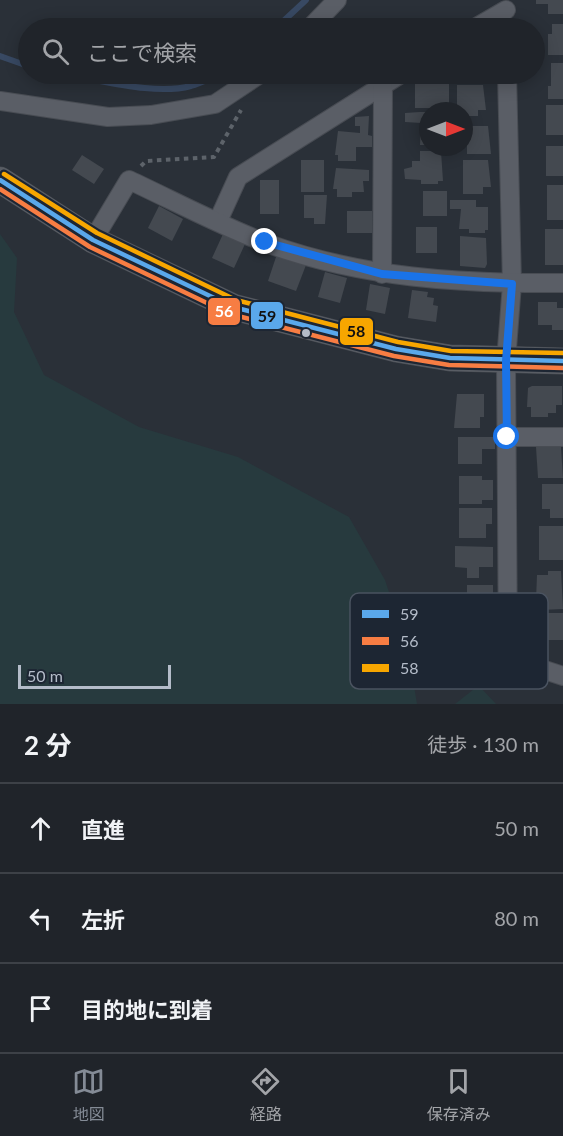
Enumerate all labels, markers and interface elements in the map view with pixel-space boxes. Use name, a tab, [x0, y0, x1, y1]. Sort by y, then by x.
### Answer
search box	[18, 18, 545, 84]
icon: search	[39, 35, 72, 68]
text: ここで検索	[87, 39, 197, 66]
north arrow	[419, 102, 473, 156]
route end	[251, 228, 277, 254]
line badge: 56	[207, 297, 241, 326]
text: 56	[215, 301, 233, 320]
line badge: 59	[250, 301, 284, 330]
text: 59	[258, 306, 276, 325]
line badge: 58	[339, 317, 374, 346]
text: 58	[347, 321, 365, 340]
unlabelled marker	[300, 327, 312, 339]
route start	[493, 423, 519, 449]
legend	[350, 593, 548, 689]
text: 59	[400, 604, 419, 623]
text: 56	[400, 631, 419, 650]
text: 58	[400, 658, 419, 677]
scale bar	[18, 662, 171, 690]
text: 50 m	[27, 666, 63, 685]
text: 2 分	[24, 729, 71, 761]
text: 徒歩 · 130 m	[427, 732, 539, 756]
icon: ahead	[24, 812, 57, 845]
text: 直進	[81, 816, 125, 843]
text: 50 m	[494, 816, 539, 840]
icon: left	[24, 902, 57, 935]
text: 左折	[81, 906, 125, 933]
text: 80 m	[494, 906, 539, 930]
icon: arrive	[24, 992, 57, 1025]
text: 目的地に到着	[81, 996, 213, 1023]
tab: 地図	[72, 1065, 105, 1125]
tab: 経路	[249, 1065, 282, 1125]
tab: 保存済み	[427, 1065, 491, 1125]

